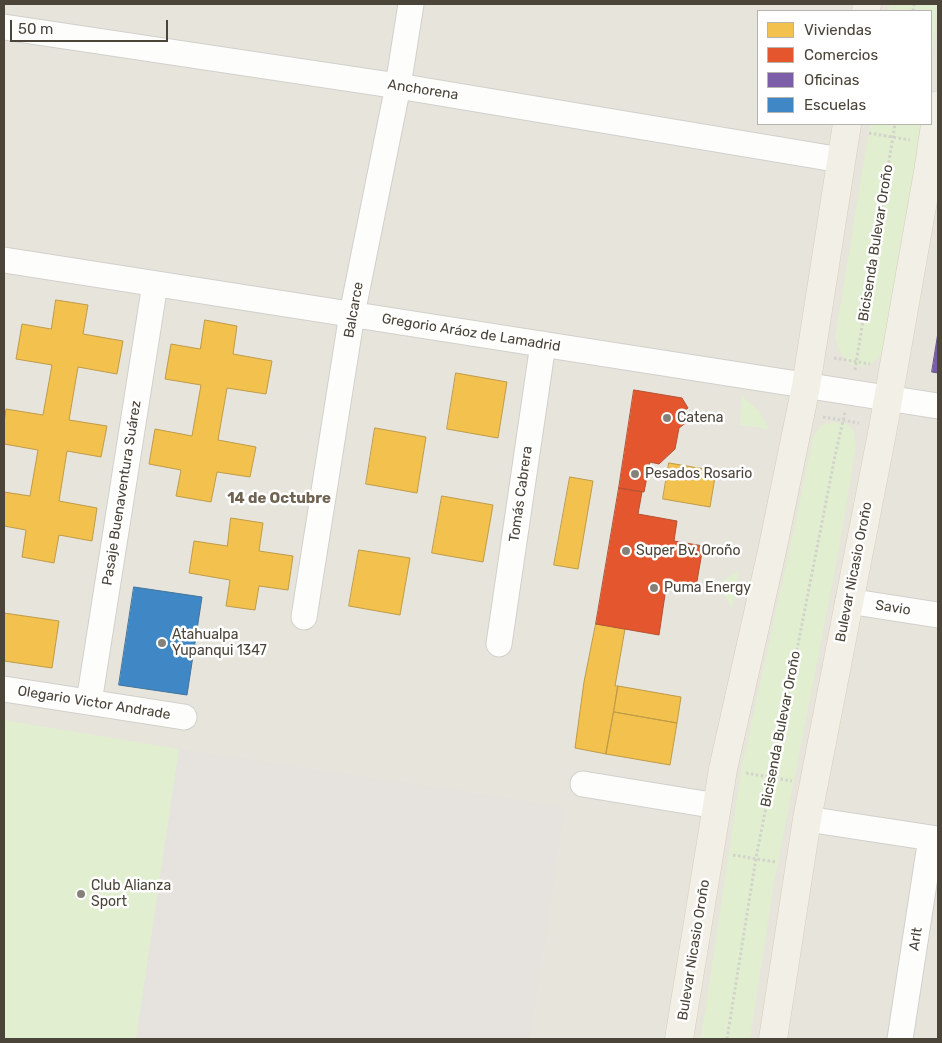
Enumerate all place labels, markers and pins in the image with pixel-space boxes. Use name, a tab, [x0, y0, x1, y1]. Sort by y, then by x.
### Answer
place label: Catena	[677, 410, 724, 426]
marker: Catena	[661, 412, 673, 424]
place label: Pesados Rosario	[645, 466, 752, 482]
marker: Pesados Rosario	[629, 468, 641, 480]
place label: Super Bv. Oroño	[636, 543, 741, 559]
marker: Super Bv. Oroño	[620, 545, 632, 557]
place label: Puma Energy	[664, 580, 751, 596]
marker: Puma Energy	[648, 582, 660, 594]
place label: Atahualpa Yupanqui 1347	[172, 627, 267, 660]
marker: Atahualpa Yupanqui 1347	[156, 637, 168, 649]
place label: Club Alianza Sport	[91, 878, 171, 910]
marker: Club Alianza Sport	[75, 888, 87, 900]

